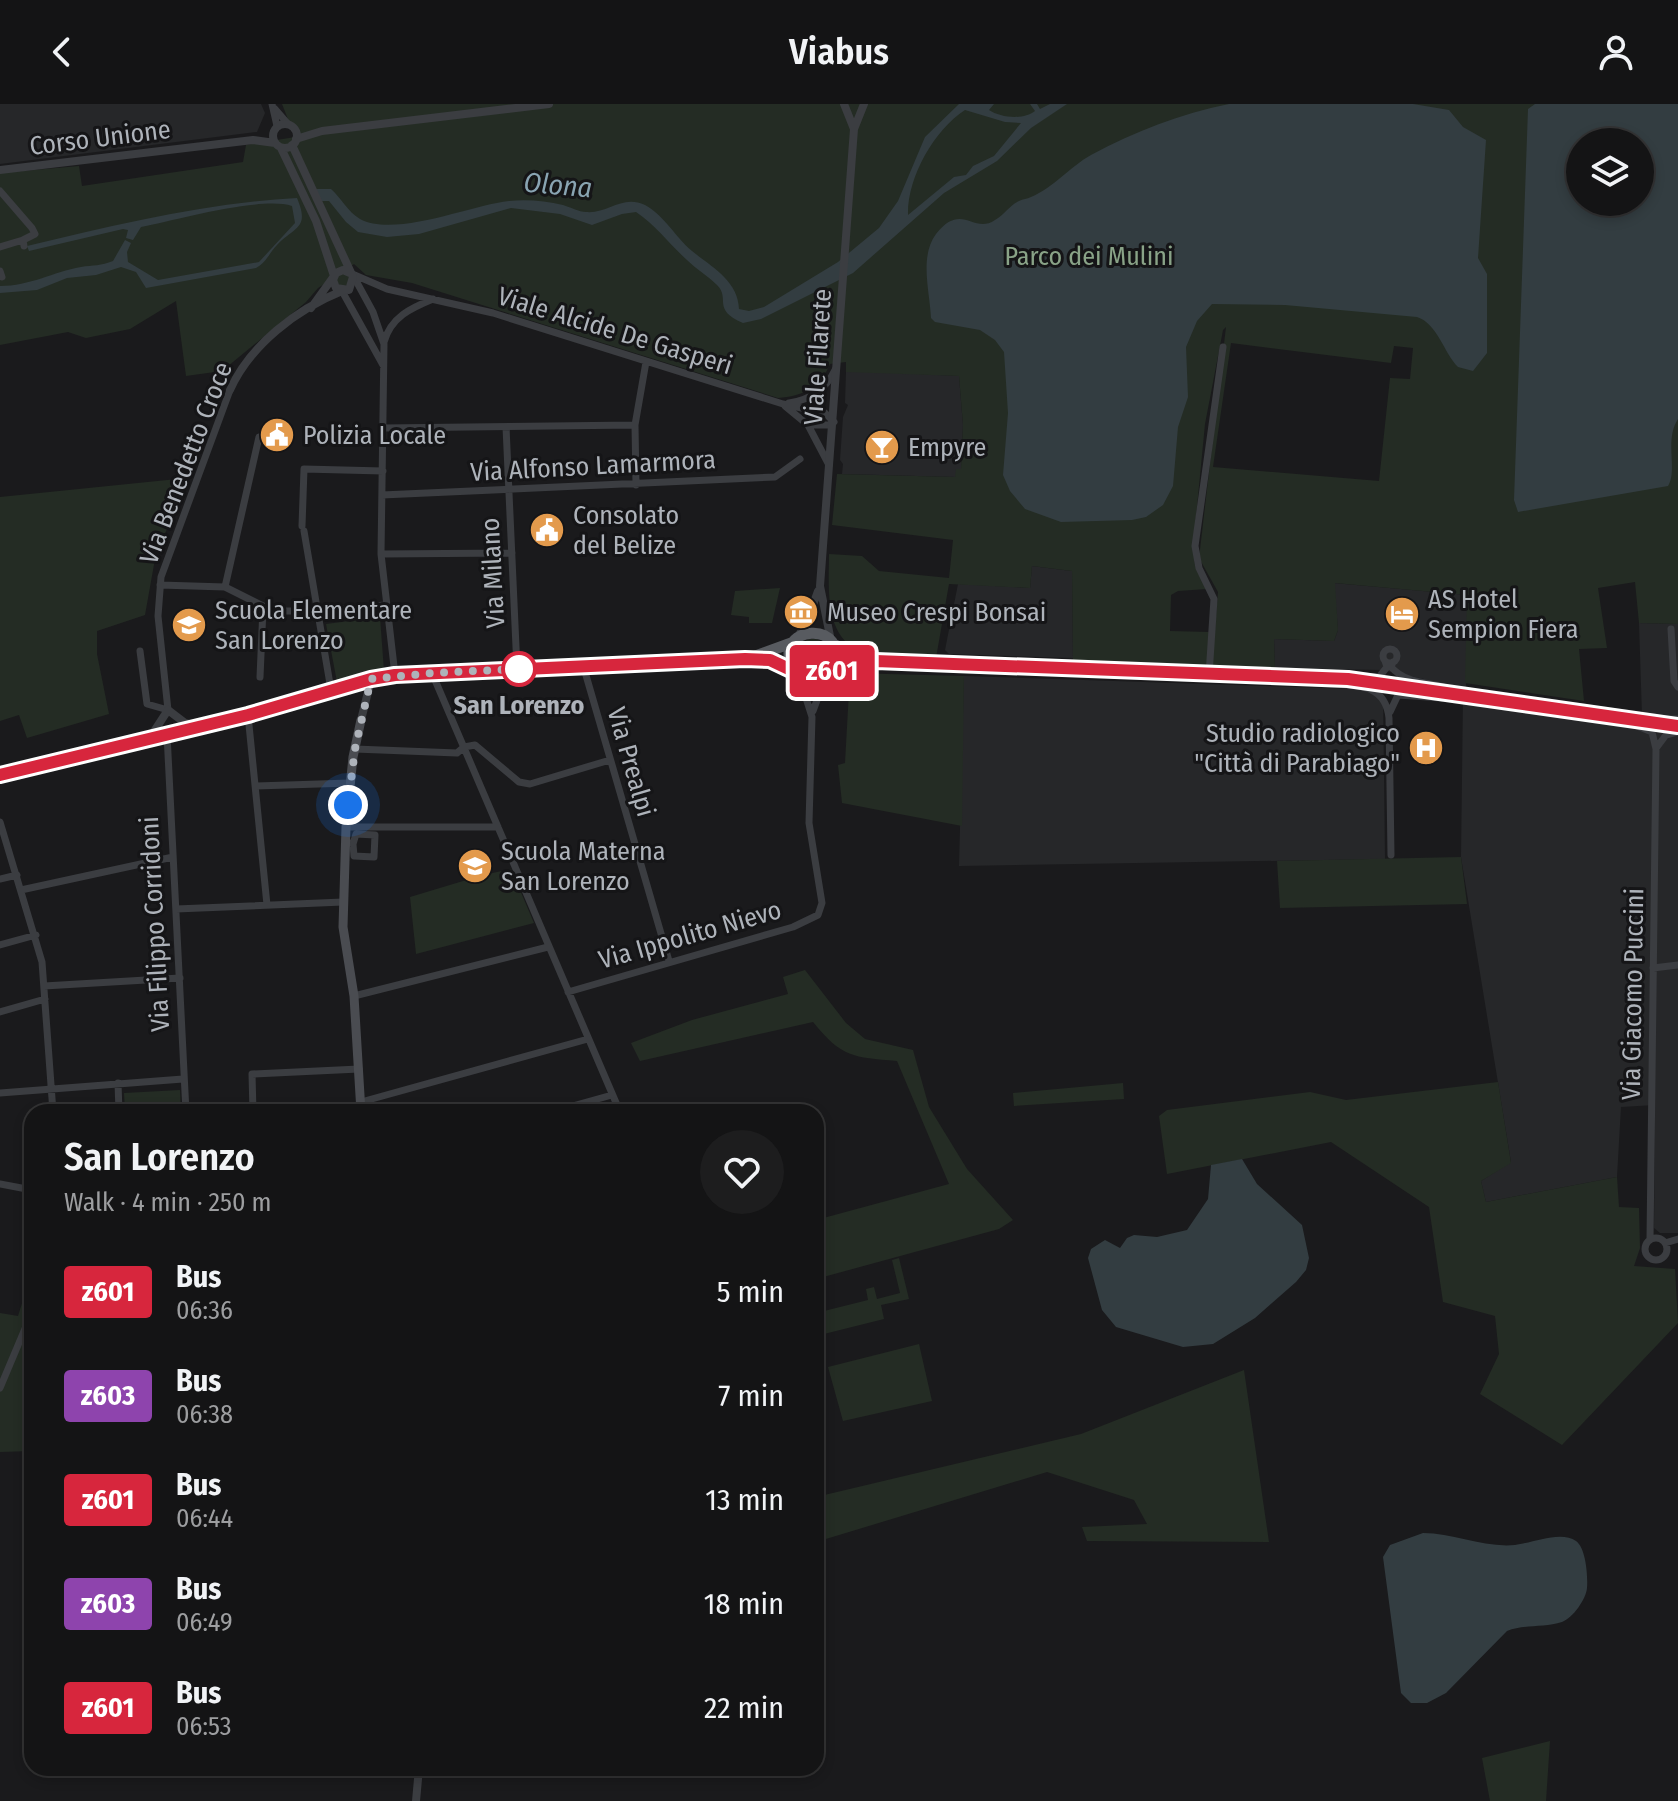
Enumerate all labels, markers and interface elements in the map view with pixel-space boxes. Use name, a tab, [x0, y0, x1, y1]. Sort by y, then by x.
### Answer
icon: back	[40, 30, 84, 74]
text: Viabus	[789, 30, 889, 74]
icon: person	[1594, 30, 1638, 74]
street label: Corso Unione	[28, 114, 172, 162]
map controls	[1566, 128, 1654, 216]
button: layers	[1566, 128, 1654, 216]
water label: Olona	[522, 166, 594, 204]
park label: Parco dei Mulini	[1005, 241, 1173, 272]
street label: Viale Alcide De Gasperi	[494, 281, 736, 381]
street label: Viale Filarete	[798, 288, 838, 426]
street label: Via Benedetto Croce	[133, 358, 239, 568]
public building icon: Polizia Locale	[258, 416, 296, 454]
place label: Polizia Locale	[303, 420, 446, 451]
bar icon: Empyre	[863, 428, 901, 466]
place label: Empyre	[908, 432, 986, 463]
street label: Via Alfonso Lamarmora	[470, 444, 716, 488]
place label: Consolato del Belize	[573, 500, 679, 561]
public building icon: Consolato del Belize	[528, 511, 566, 549]
street label: Via Milano	[475, 517, 511, 629]
place label: AS Hotel Sempion Fiera	[1428, 584, 1579, 645]
museum icon: Museo Crespi Bonsai	[782, 593, 820, 631]
place label: Scuola Elementare San Lorenzo	[215, 595, 412, 656]
hotel icon: AS Hotel Sempion Fiera	[1383, 595, 1421, 633]
place label: Museo Crespi Bonsai	[827, 597, 1046, 628]
school or university icon: Scuola Elementare San Lorenzo	[170, 606, 208, 644]
line badge: z601	[776, 645, 888, 697]
marker: San Lorenzo	[502, 652, 536, 686]
text: z601	[806, 654, 858, 687]
place label: San Lorenzo	[453, 690, 585, 721]
street label: Via Prealpi	[601, 704, 661, 820]
place label: Studio radiologico "Città di Parabiago"	[1194, 718, 1400, 779]
hospital icon: Studio radiologico "Città di Parabiago"	[1407, 729, 1445, 767]
your location	[328, 785, 368, 825]
street label: Via Filippo Corridoni	[134, 816, 176, 1032]
place label: Scuola Materna San Lorenzo	[501, 836, 665, 897]
school or university icon: Scuola Materna San Lorenzo	[456, 847, 494, 885]
street label: Via Giacomo Puccini	[1616, 888, 1650, 1100]
street label: Via Ippolito Nievo	[595, 894, 785, 976]
button: heart	[700, 1130, 784, 1214]
text: San Lorenzo	[64, 1134, 255, 1180]
text: Walk · 4 min · 250 m	[64, 1187, 272, 1218]
text: Bus	[176, 1259, 221, 1295]
text: 5 min	[717, 1274, 784, 1310]
text: z601	[82, 1275, 134, 1308]
text: 06:36	[176, 1295, 233, 1326]
text: Bus	[176, 1363, 221, 1399]
text: 7 min	[718, 1378, 784, 1414]
text: z603	[81, 1379, 135, 1412]
text: 06:38	[176, 1399, 233, 1430]
text: Bus	[176, 1467, 221, 1503]
text: 13 min	[705, 1482, 784, 1518]
text: z601	[82, 1483, 134, 1516]
text: 06:44	[176, 1503, 233, 1534]
text: Bus	[176, 1571, 221, 1607]
text: 18 min	[704, 1586, 784, 1622]
text: z603	[81, 1587, 135, 1620]
text: 06:49	[176, 1607, 233, 1638]
text: Bus	[176, 1675, 221, 1711]
text: 22 min	[704, 1690, 784, 1726]
text: z601	[82, 1691, 134, 1724]
text: 06:53	[176, 1711, 232, 1742]

